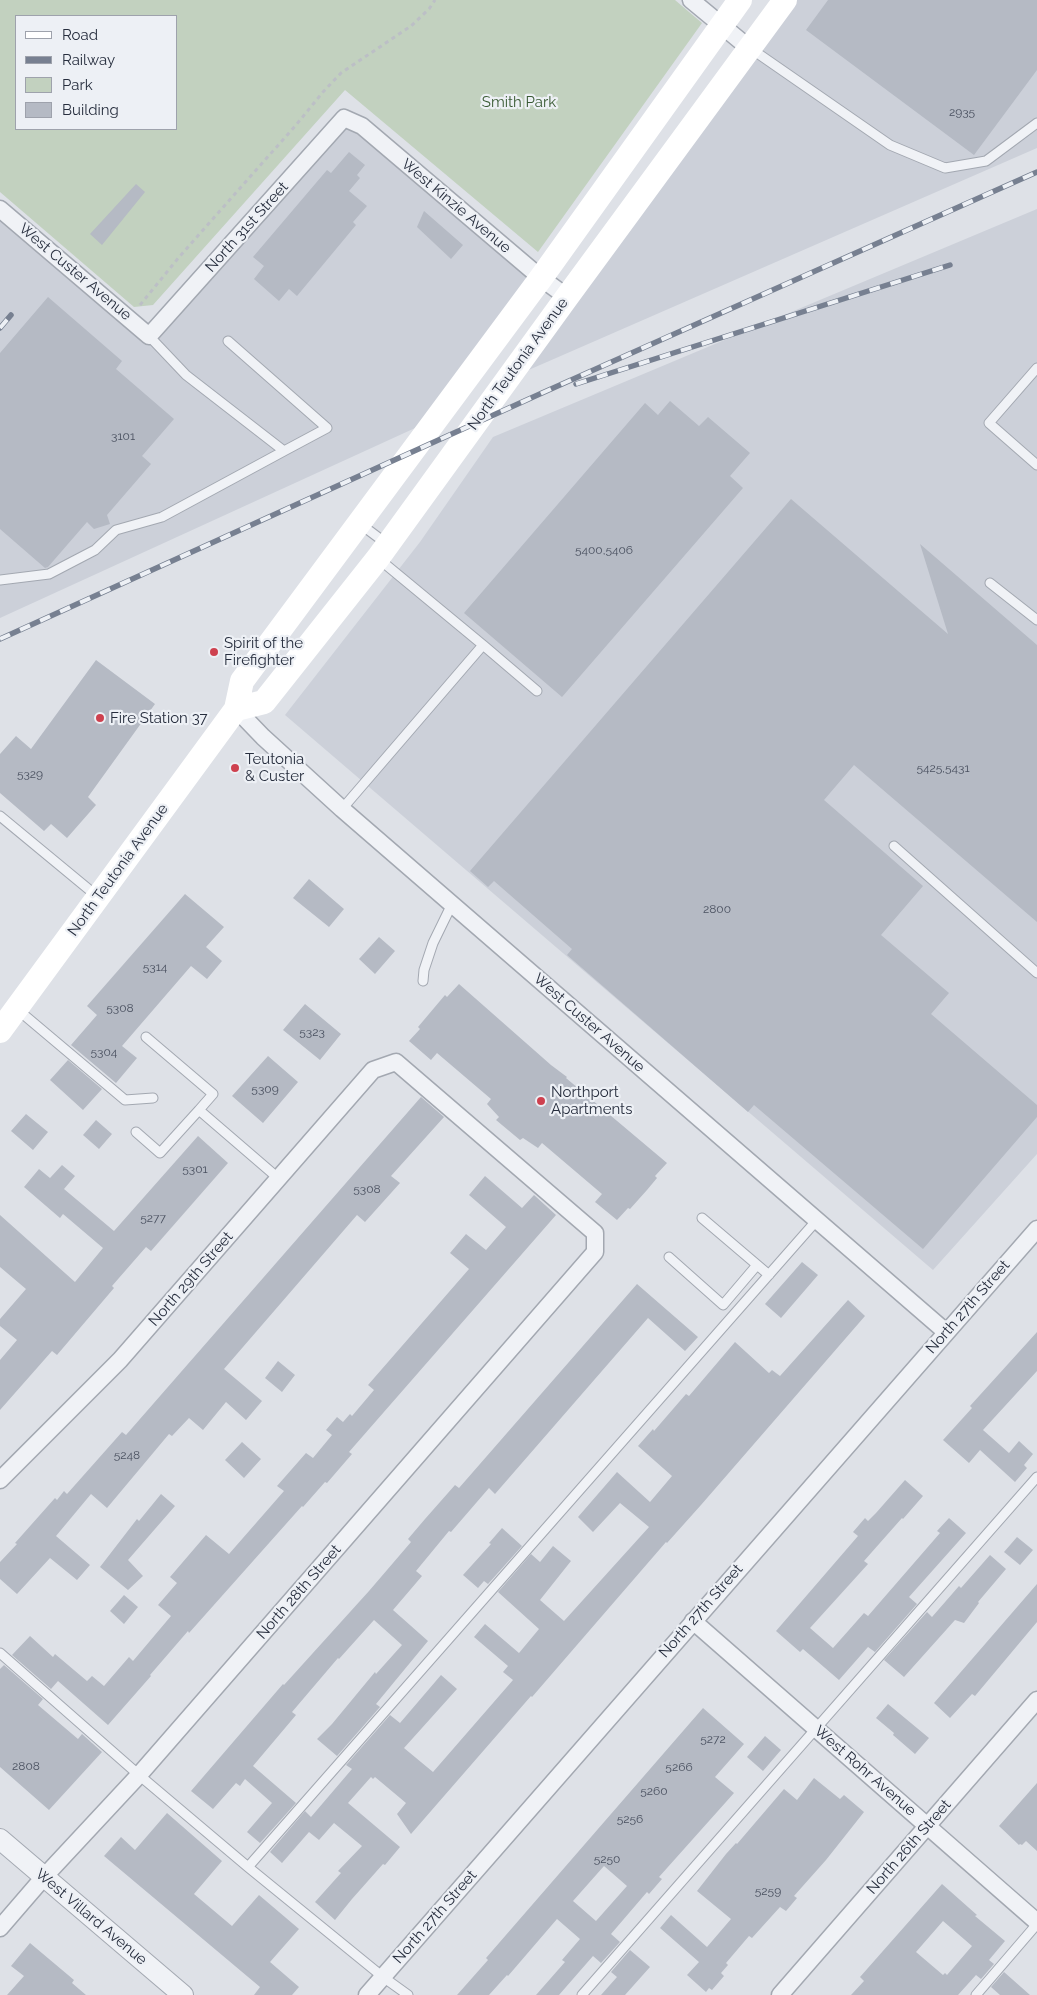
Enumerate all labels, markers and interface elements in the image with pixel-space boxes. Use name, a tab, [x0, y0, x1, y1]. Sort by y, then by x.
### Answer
legend	[15, 15, 178, 130]
text: Road	[62, 26, 98, 44]
text: Railway	[62, 51, 115, 69]
text: Park	[62, 76, 93, 94]
park label: Smith Park	[482, 93, 556, 111]
text: Building	[62, 101, 119, 119]
house number: 2935	[949, 105, 975, 119]
street label: West Kinzie Avenue	[398, 155, 514, 257]
street label: North 31st Street	[202, 178, 292, 276]
street label: West Custer Avenue	[15, 220, 135, 324]
street label: North Teutonia Avenue	[464, 294, 572, 434]
house number: 3101	[111, 429, 135, 443]
house number: 5400,5406	[575, 543, 633, 557]
place label: Spirit of the Firefighter	[224, 634, 303, 669]
marker: Spirit of the Firefighter	[208, 646, 220, 658]
place label: Fire Station 37	[110, 709, 208, 727]
marker: Fire Station 37	[94, 712, 106, 724]
place label: Teutonia & Custer	[245, 750, 304, 785]
house number: 5425,5431	[916, 761, 970, 775]
marker: Teutonia & Custer	[229, 762, 241, 774]
house number: 5329	[17, 767, 43, 781]
street label: North Teutonia Avenue	[64, 800, 172, 940]
house number: 2800	[703, 902, 731, 916]
house number: 5314	[143, 960, 167, 974]
street label: West Custer Avenue	[530, 970, 648, 1076]
house number: 5308	[106, 1001, 134, 1015]
house number: 5323	[299, 1025, 325, 1039]
house number: 5304	[91, 1045, 117, 1059]
house number: 5309	[251, 1082, 279, 1096]
place label: Northport Apartments	[551, 1083, 632, 1118]
marker: Northport Apartments	[535, 1095, 547, 1107]
house number: 5301	[182, 1162, 208, 1176]
house number: 5308	[353, 1182, 381, 1196]
house number: 5277	[140, 1211, 166, 1225]
street label: North 29th Street	[145, 1228, 237, 1330]
street label: North 27th Street	[922, 1256, 1014, 1358]
house number: 5248	[114, 1448, 140, 1462]
street label: North 28th Street	[253, 1541, 345, 1643]
street label: North 27th Street	[655, 1560, 747, 1662]
street label: West Rohr Avenue	[811, 1722, 919, 1820]
house number: 5272	[700, 1732, 726, 1746]
house number: 2808	[12, 1759, 40, 1773]
house number: 5266	[665, 1760, 693, 1774]
house number: 5260	[640, 1784, 668, 1798]
street label: North 26th Street	[863, 1796, 955, 1898]
house number: 5256	[617, 1812, 643, 1826]
house number: 5250	[594, 1852, 620, 1866]
street label: West Villard Avenue	[32, 1865, 150, 1969]
street label: North 27th Street	[389, 1866, 481, 1968]
house number: 5259	[755, 1884, 781, 1898]

